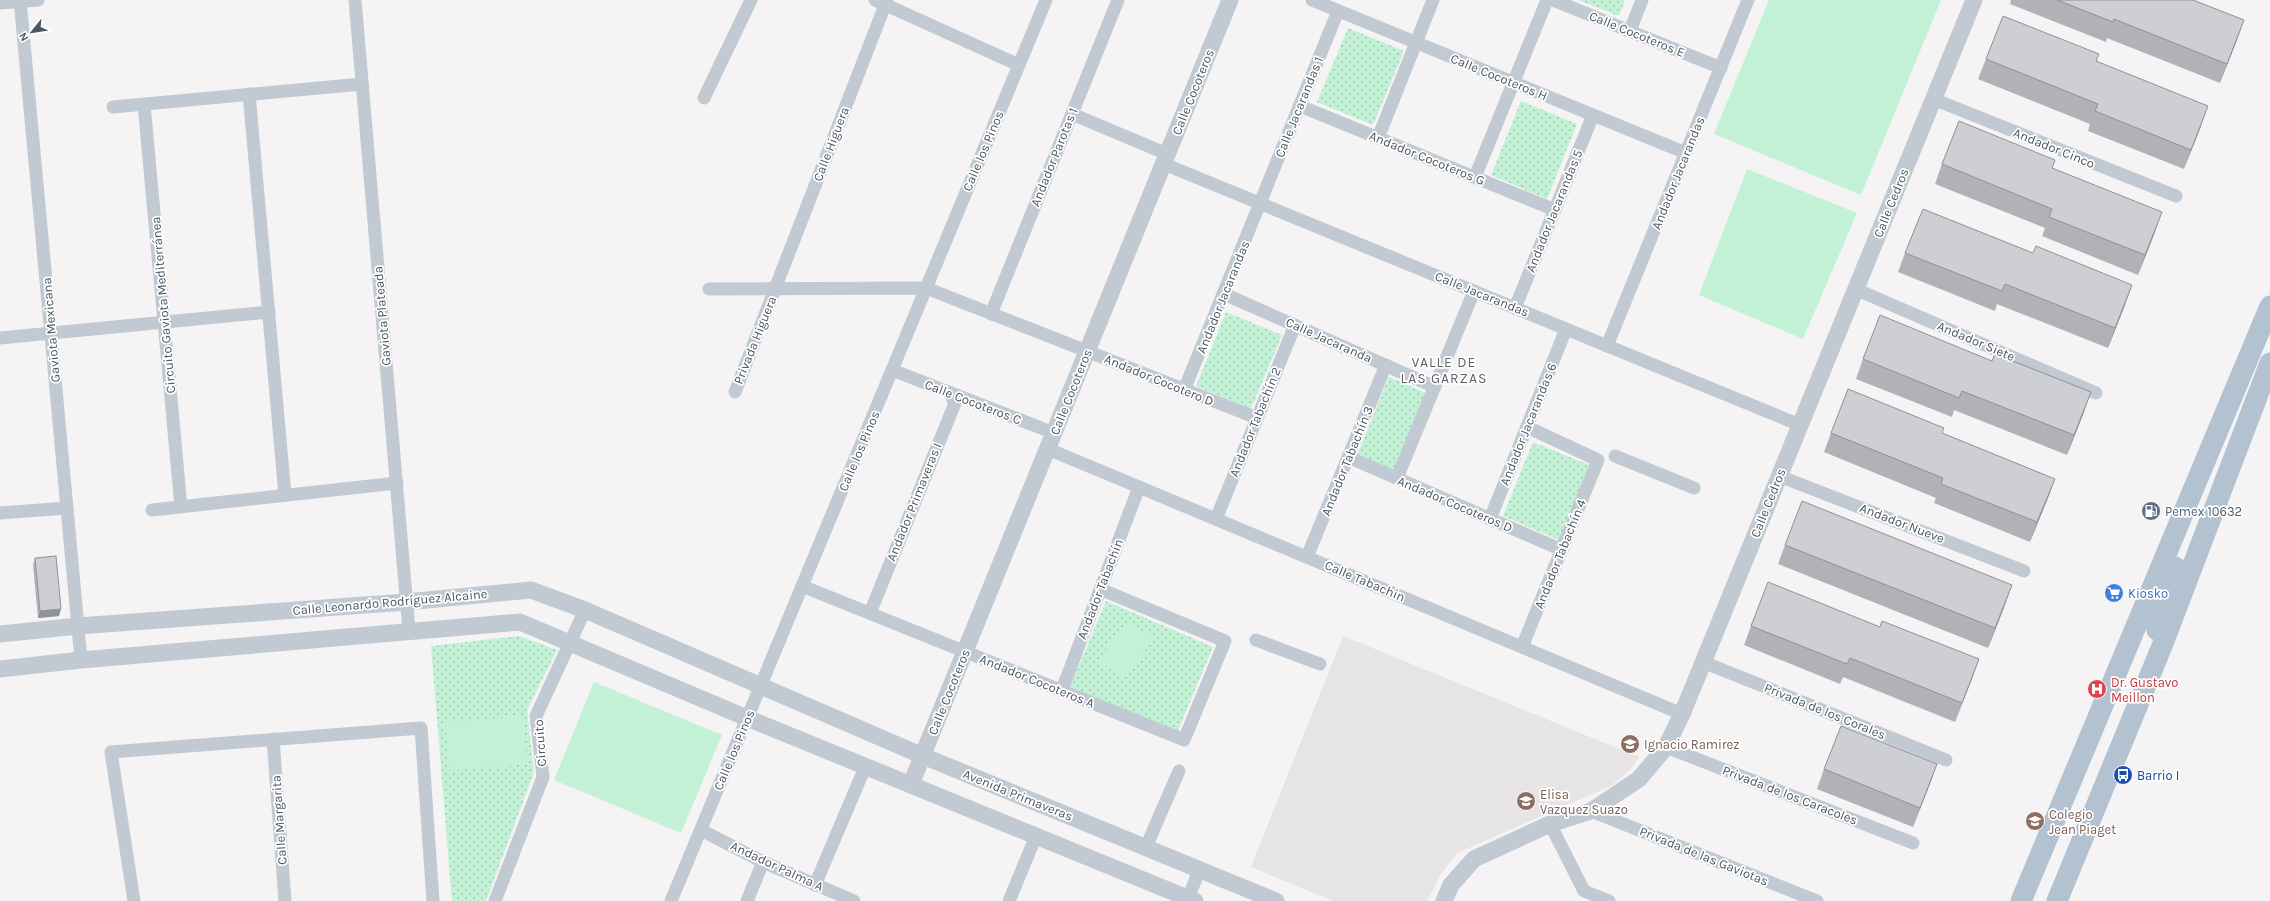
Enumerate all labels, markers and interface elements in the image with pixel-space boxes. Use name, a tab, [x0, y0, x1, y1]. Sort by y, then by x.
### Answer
street label: Calle Cocoteros E	[1587, 8, 1687, 60]
north arrow	[12, 12, 52, 52]
text: N	[16, 30, 31, 43]
street label: Calle Cocoteros	[1169, 47, 1217, 137]
street label: Calle Cocoteros H	[1448, 51, 1550, 103]
street label: Calle Jacarandas 1	[1272, 54, 1326, 160]
street label: Calle Higuera	[810, 105, 852, 183]
street label: Andador Parotas 1	[1027, 105, 1081, 209]
street label: Calle los Pinos	[959, 108, 1007, 193]
street label: Andador Jacarandas	[1648, 114, 1708, 232]
street label: Andador Cinco	[2011, 125, 2097, 171]
street label: Andador Cocoteros G	[1367, 128, 1487, 188]
street label: Andador Jacarandas 5	[1523, 148, 1585, 274]
street label: Calle Cedros	[1870, 166, 1912, 240]
street label: Circuito Gaviota Mediterránea	[148, 216, 178, 394]
street label: Andador Jacarandas	[1193, 238, 1253, 356]
street label: Gaviota Plateada	[370, 266, 394, 366]
street label: Calle Jacarandas	[1433, 268, 1531, 320]
street label: Gaviota Mexicana	[39, 277, 63, 383]
street label: Privada Higuera	[730, 294, 780, 386]
street label: Calle Jacaranda	[1283, 314, 1375, 366]
street label: Andador Siete	[1935, 318, 2017, 364]
street label: Calle Cocoteros	[1047, 347, 1095, 437]
street label: Andador Cocotero D	[1102, 351, 1216, 409]
district label: VALLE DE LAS GARZAS	[1401, 354, 1487, 387]
street label: Andador Jacarandas 6	[1497, 360, 1559, 488]
street label: Andador Tabachín 2	[1226, 365, 1284, 479]
street label: Calle Cocoteros C	[923, 377, 1023, 427]
street label: Andador Tabachín 3	[1318, 404, 1376, 518]
street label: Calle los Pinos	[835, 408, 883, 493]
street label: Andador Primaveras I	[883, 441, 945, 563]
street label: Calle Cedros	[1747, 466, 1789, 540]
street label: Andador Cocoteros D	[1395, 473, 1515, 535]
street label: Andador Tabachín 4	[1531, 497, 1589, 611]
street label: Andador Nueve	[1858, 500, 1947, 546]
fuel station icon: Pemex 10632	[2140, 500, 2162, 522]
place label: Pemex 10632	[2165, 504, 2242, 519]
street label: Andador Tabachín	[1074, 537, 1126, 641]
street label: Calle Tabachin	[1323, 557, 1407, 605]
supermarket icon: Kiosko	[2103, 582, 2125, 604]
street label: Calle Leonardo Rodríguez Alcaine	[292, 586, 488, 618]
place label: Kiosko	[2128, 586, 2168, 601]
street label: Calle Cocoteros	[925, 647, 973, 737]
street label: Andador Cocoteros A	[977, 651, 1097, 711]
place label: Dr. Gustavo Meillon	[2111, 675, 2178, 705]
hospital icon: Dr. Gustavo Meillon	[2086, 678, 2108, 700]
street label: Privada de los Corales	[1762, 680, 1888, 742]
street label: Calle los Pinos	[710, 707, 758, 792]
street label: Circuito	[531, 719, 549, 767]
school or university icon: Ignacio Ramirez	[1619, 733, 1641, 755]
place label: Ignacio Ramirez	[1644, 737, 1739, 752]
street label: Privada de los Caracoles	[1720, 762, 1860, 828]
bus stop icon: Barrio I	[2112, 764, 2134, 786]
street label: Avenida Primaveras	[961, 766, 1075, 824]
place label: Barrio I	[2137, 768, 2179, 783]
street label: Calle Margarita	[268, 775, 290, 865]
place label: Elisa Vazquez Suazo	[1540, 787, 1628, 818]
school or university icon: Elisa Vazquez Suazo	[1515, 790, 1537, 812]
place label: Colegio Jean Piaget	[2049, 807, 2116, 837]
school or university icon: Colegio Jean Piaget	[2024, 810, 2046, 832]
street label: Privada de las Gaviotas	[1637, 823, 1771, 889]
street label: Andador Palma A	[728, 838, 826, 894]

